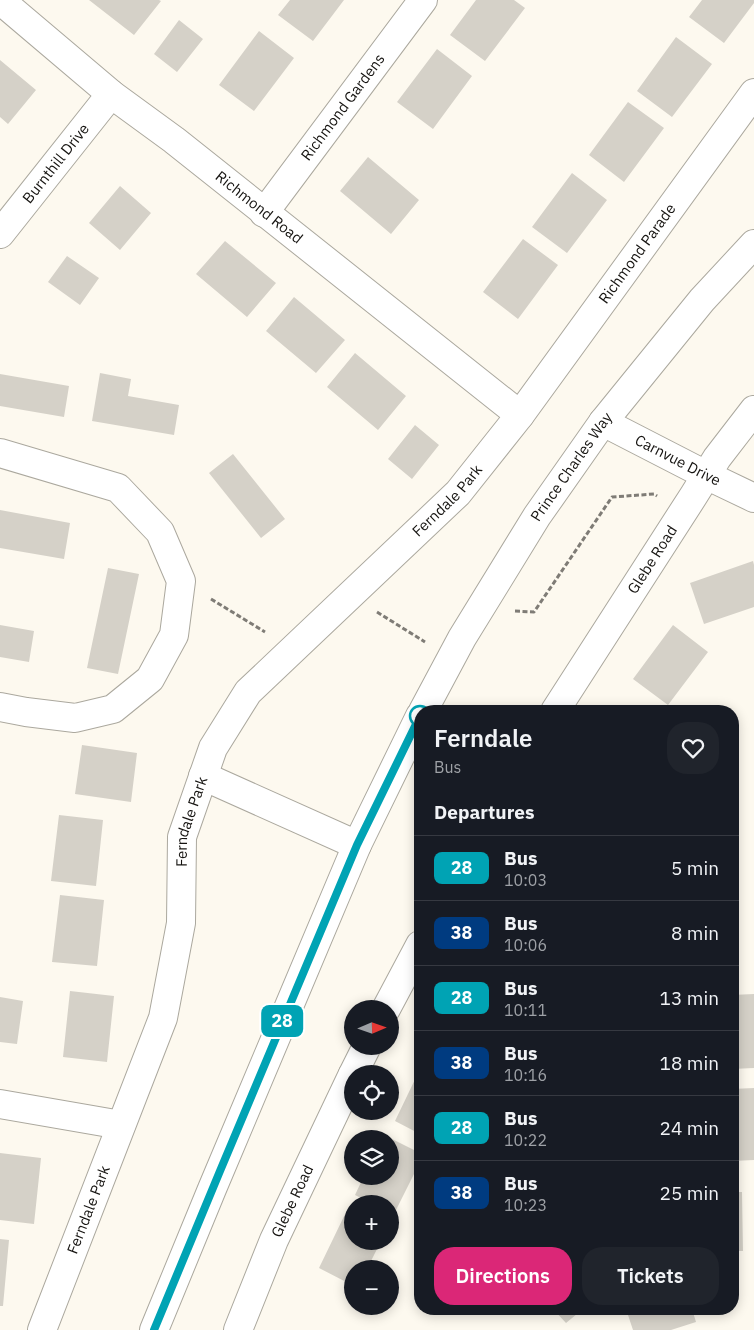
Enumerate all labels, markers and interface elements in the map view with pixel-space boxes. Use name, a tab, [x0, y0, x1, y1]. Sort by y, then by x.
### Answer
street label: Richmond Gardens	[297, 50, 389, 164]
street label: Burnthill Drive	[18, 119, 93, 207]
street label: Richmond Road	[212, 167, 307, 248]
street label: Richmond Parade	[594, 200, 680, 307]
street label: Prince Charles Way	[526, 408, 616, 525]
street label: Carnvue Drive	[632, 430, 724, 490]
street label: Ferndale Park	[408, 460, 486, 541]
street label: Glebe Road	[623, 522, 681, 597]
unlabelled marker	[409, 705, 431, 727]
text: Ferndale	[434, 722, 532, 754]
button: heart	[667, 722, 719, 774]
text: Bus	[434, 757, 461, 777]
street label: Ferndale Park	[172, 774, 211, 867]
text: Departures	[434, 800, 534, 824]
text: Bus	[504, 846, 538, 870]
text: 28	[451, 856, 472, 879]
text: 5 min	[671, 856, 719, 880]
text: 10:03	[504, 870, 547, 890]
text: Bus	[504, 911, 538, 935]
text: 38	[451, 921, 472, 944]
text: 8 min	[671, 921, 719, 945]
text: 10:06	[504, 935, 547, 955]
text: Bus	[504, 976, 538, 1000]
text: 28	[451, 986, 472, 1009]
text: 13 min	[660, 986, 719, 1010]
north arrow	[344, 1000, 399, 1055]
map controls	[344, 1000, 399, 1315]
text: 10:11	[504, 1000, 547, 1020]
line badge: 28	[260, 1005, 304, 1037]
text: 28	[271, 1009, 293, 1032]
text: Bus	[504, 1041, 538, 1065]
text: 38	[451, 1051, 472, 1074]
text: 18 min	[660, 1051, 719, 1075]
button: locate	[344, 1065, 399, 1120]
text: 10:16	[504, 1065, 547, 1085]
text: Bus	[504, 1106, 538, 1130]
text: 28	[451, 1116, 472, 1139]
text: 24 min	[660, 1116, 719, 1140]
button: layers	[344, 1130, 399, 1185]
text: 10:22	[504, 1130, 547, 1150]
street label: Glebe Road	[267, 1162, 317, 1240]
street label: Ferndale Park	[62, 1163, 114, 1256]
text: Bus	[504, 1171, 538, 1195]
text: 38	[451, 1181, 472, 1204]
text: 25 min	[660, 1181, 719, 1205]
button: +	[344, 1195, 399, 1250]
text: 10:23	[504, 1195, 547, 1215]
button: Directions	[434, 1247, 572, 1305]
button: Tickets	[582, 1247, 719, 1305]
button: −	[344, 1260, 399, 1315]

